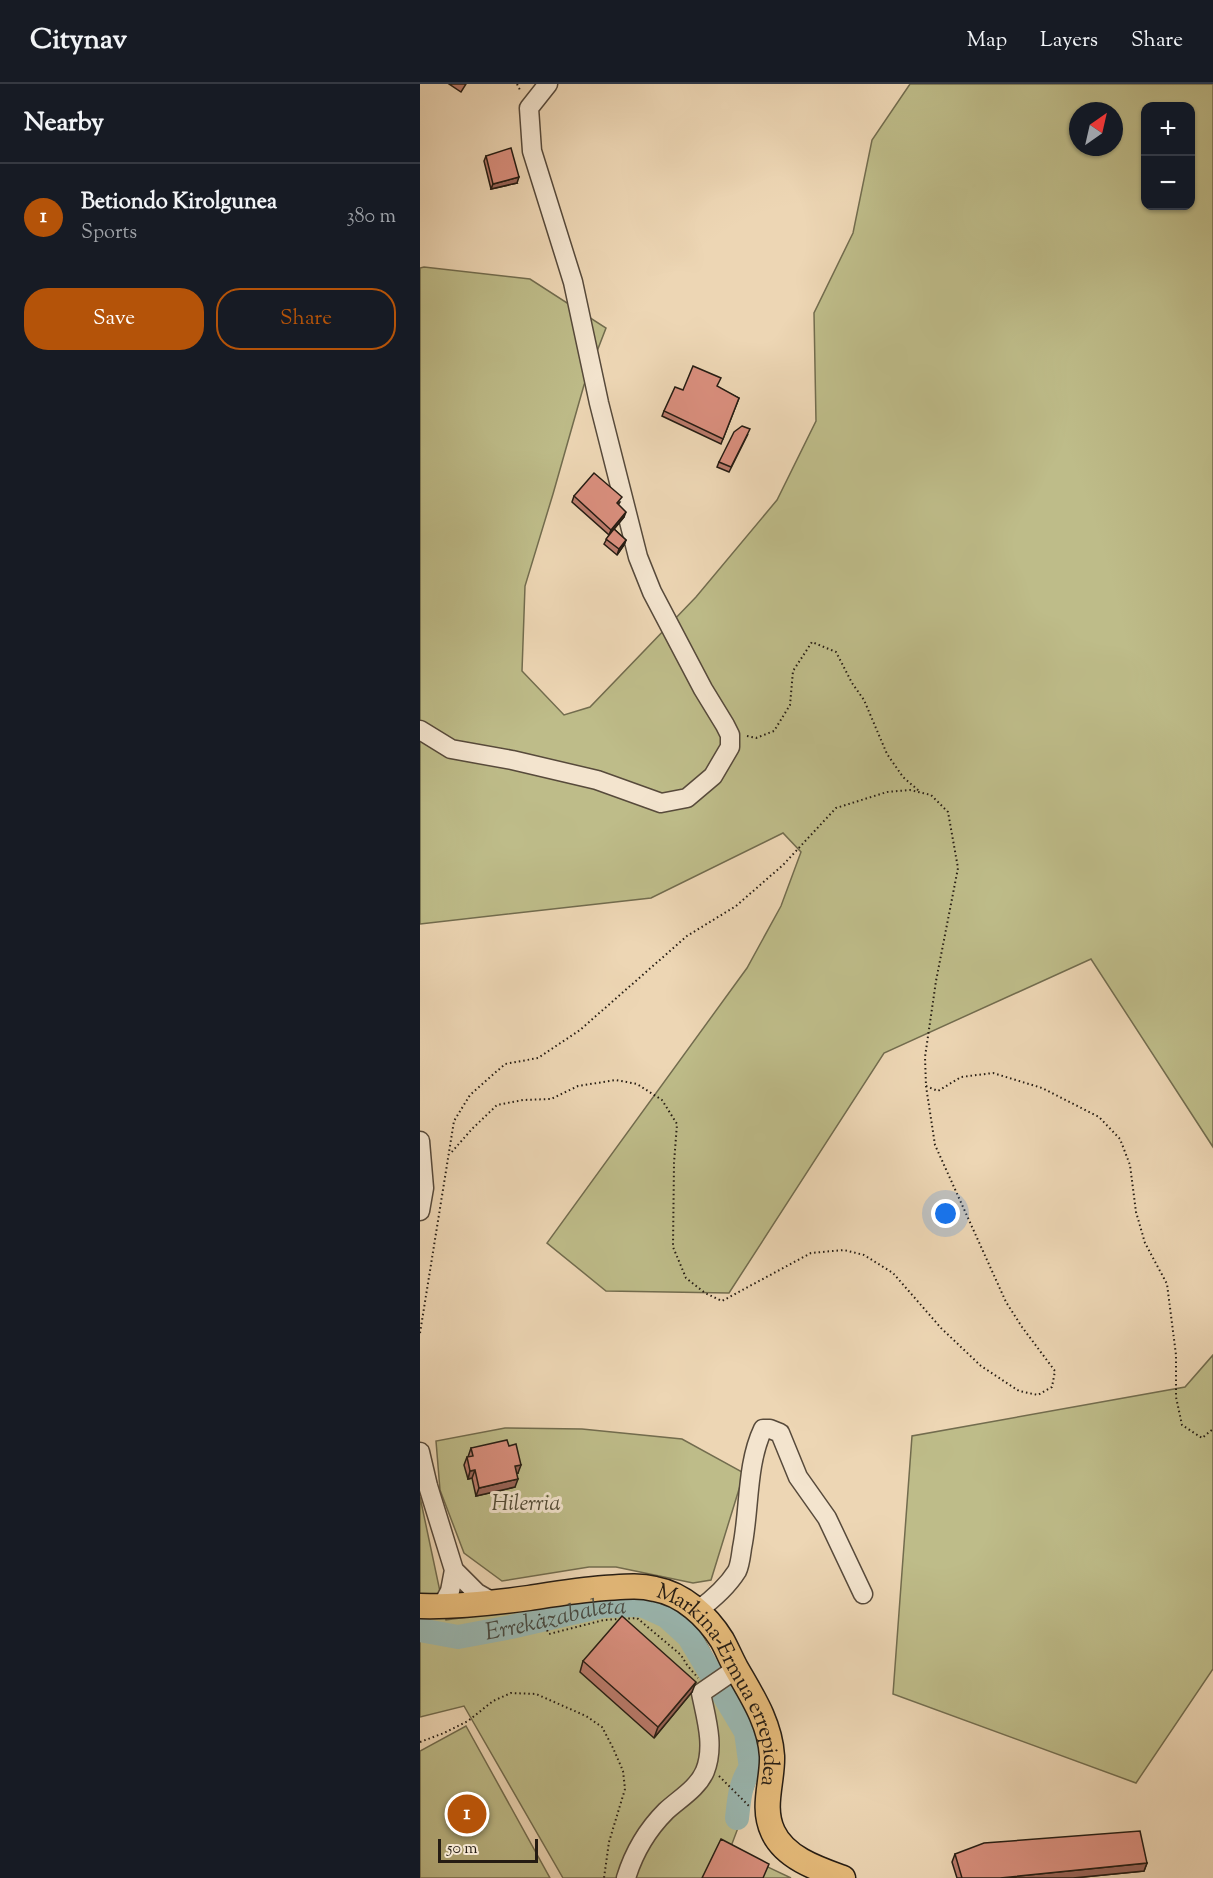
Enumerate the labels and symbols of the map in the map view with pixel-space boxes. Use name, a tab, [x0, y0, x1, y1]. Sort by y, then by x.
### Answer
north arrow	[1069, 102, 1123, 156]
your location	[931, 1199, 960, 1228]
park label: Hilerria	[491, 1489, 561, 1521]
street label: Markina-Ermua errepidea	[651, 1577, 785, 1788]
water label: Errekazabaleta	[482, 1590, 627, 1651]
pin: 1	[448, 1792, 486, 1836]
scale bar	[438, 1836, 538, 1864]

